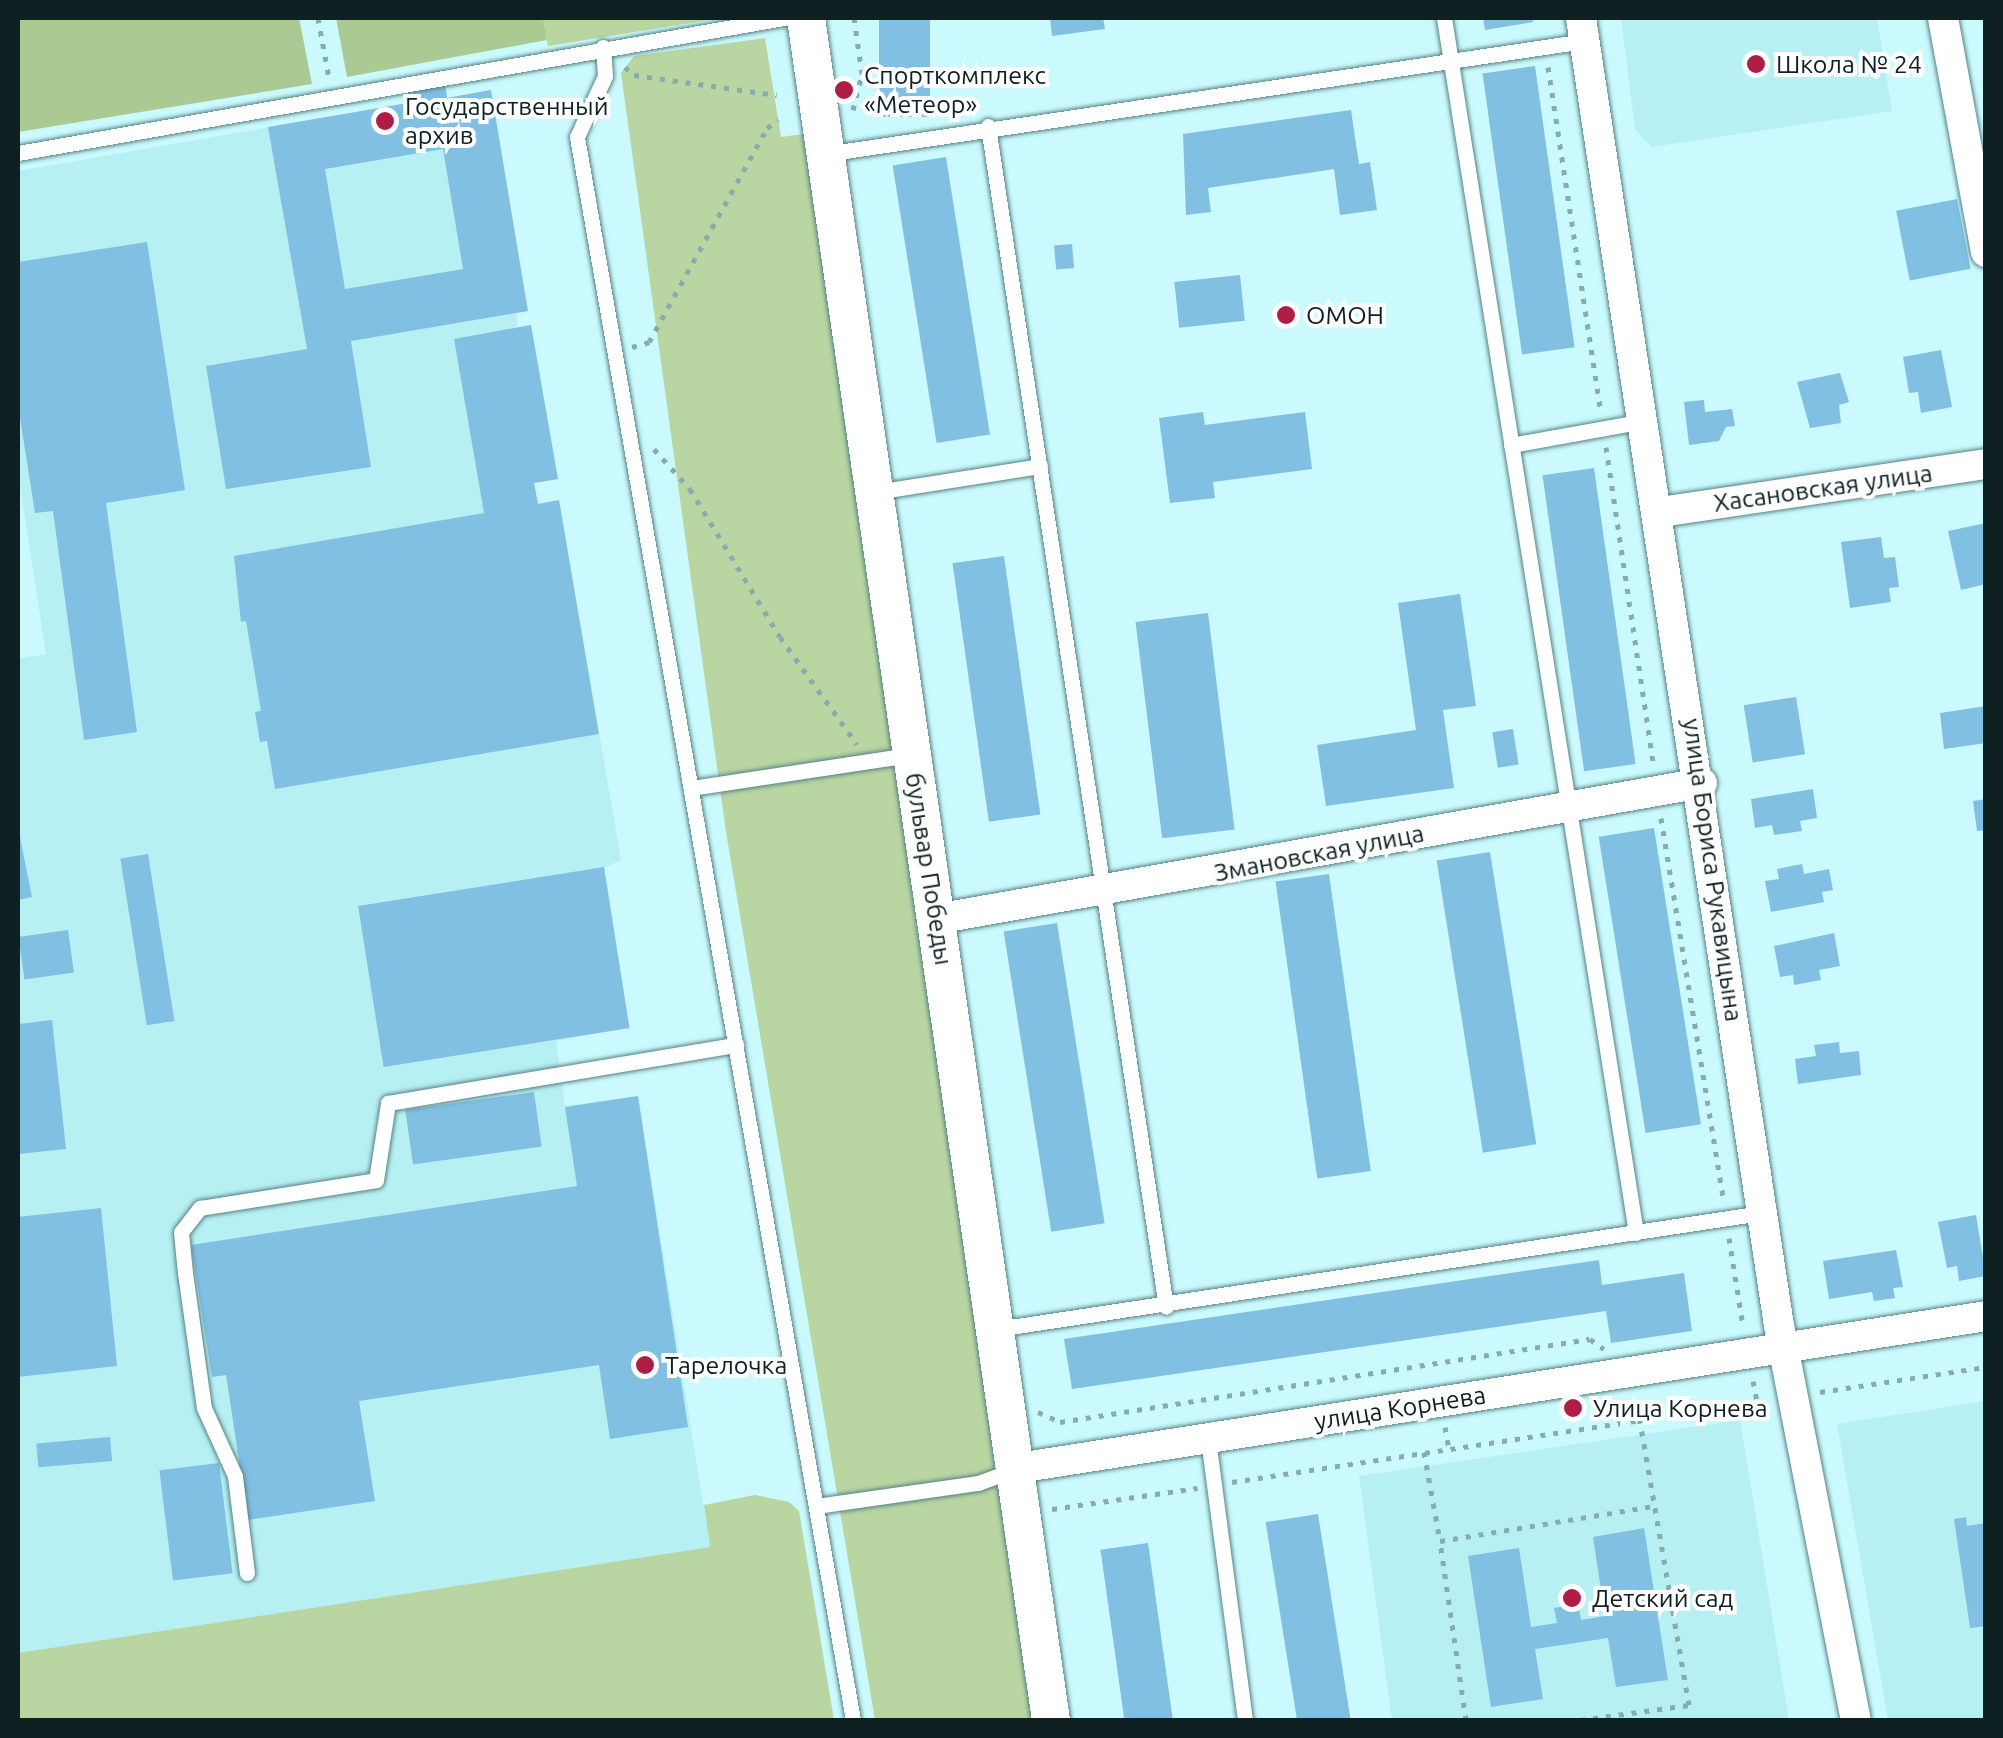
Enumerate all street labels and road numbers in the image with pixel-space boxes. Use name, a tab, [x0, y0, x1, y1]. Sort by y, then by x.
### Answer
street label: Хасановская улица	[1712, 458, 1934, 518]
street label: улица Бориса Рукавицына	[1677, 716, 1749, 1024]
street label: бульвар Победы	[899, 771, 959, 967]
street label: Змановская улица	[1212, 818, 1426, 888]
street label: улица Корнева	[1312, 1380, 1488, 1436]

